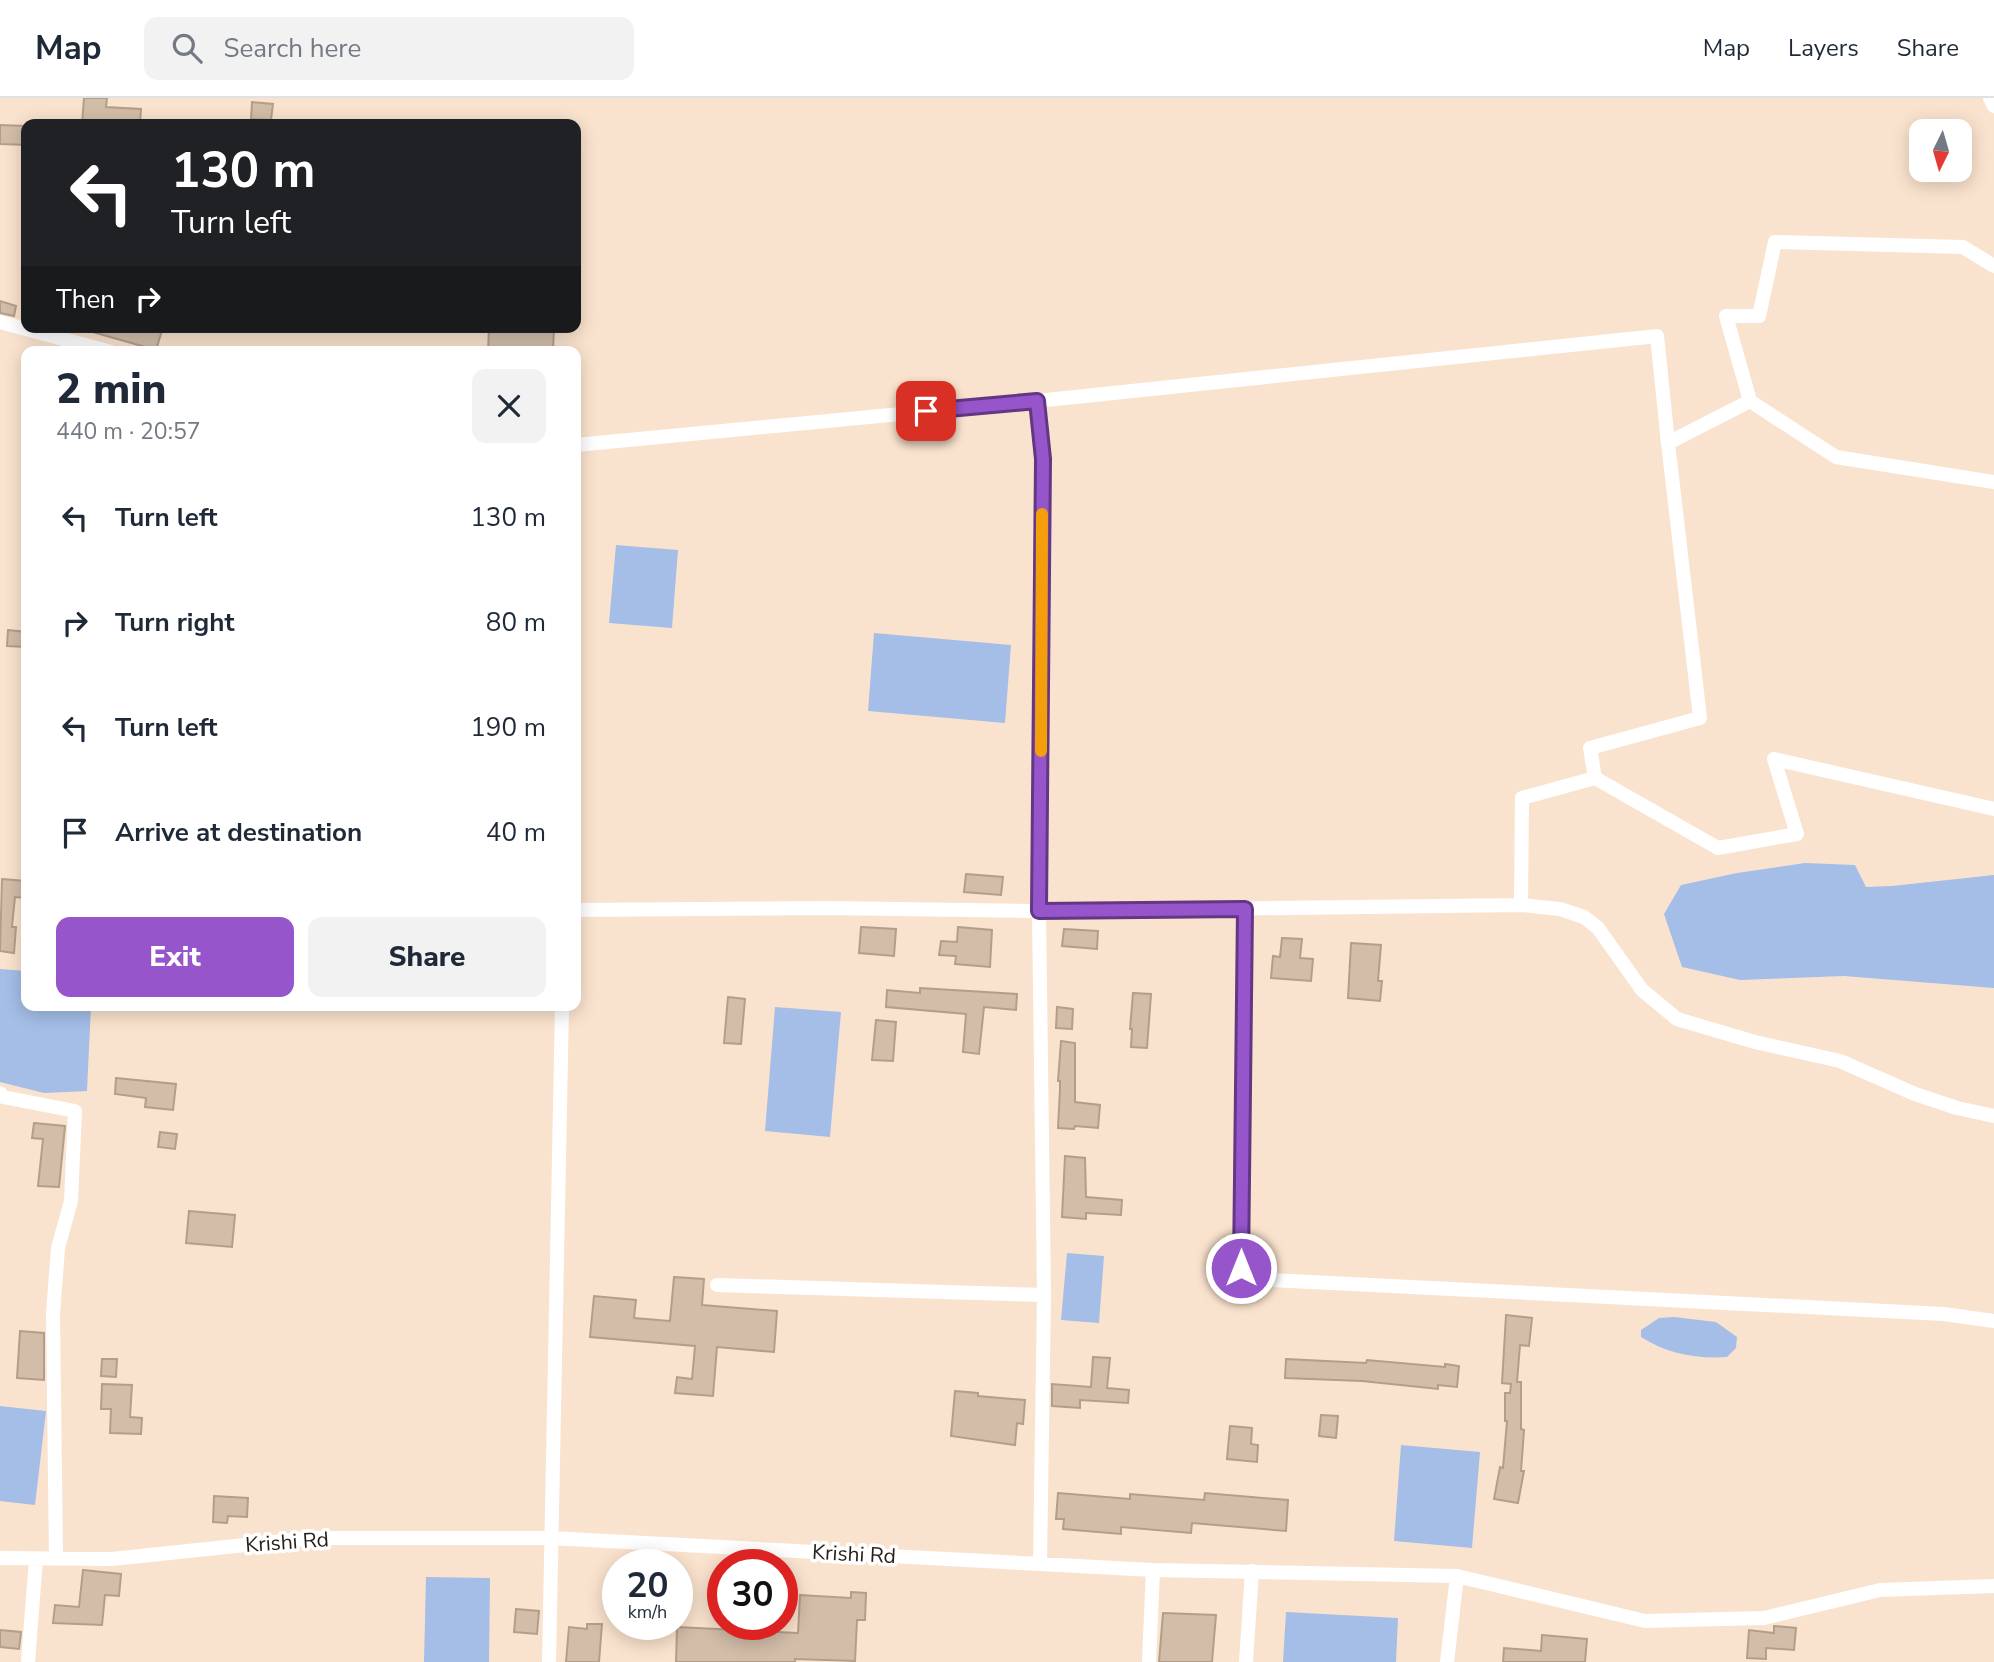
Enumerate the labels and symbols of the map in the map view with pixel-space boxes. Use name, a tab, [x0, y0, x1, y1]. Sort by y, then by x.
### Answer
north arrow	[1909, 119, 1972, 182]
pin	[896, 381, 956, 441]
position arrow	[1204, 1231, 1278, 1305]
street label: Krishi Rd	[244, 1525, 330, 1559]
street label: Krishi Rd	[811, 1538, 897, 1570]
speed limit sign: 30	[707, 1549, 798, 1640]

